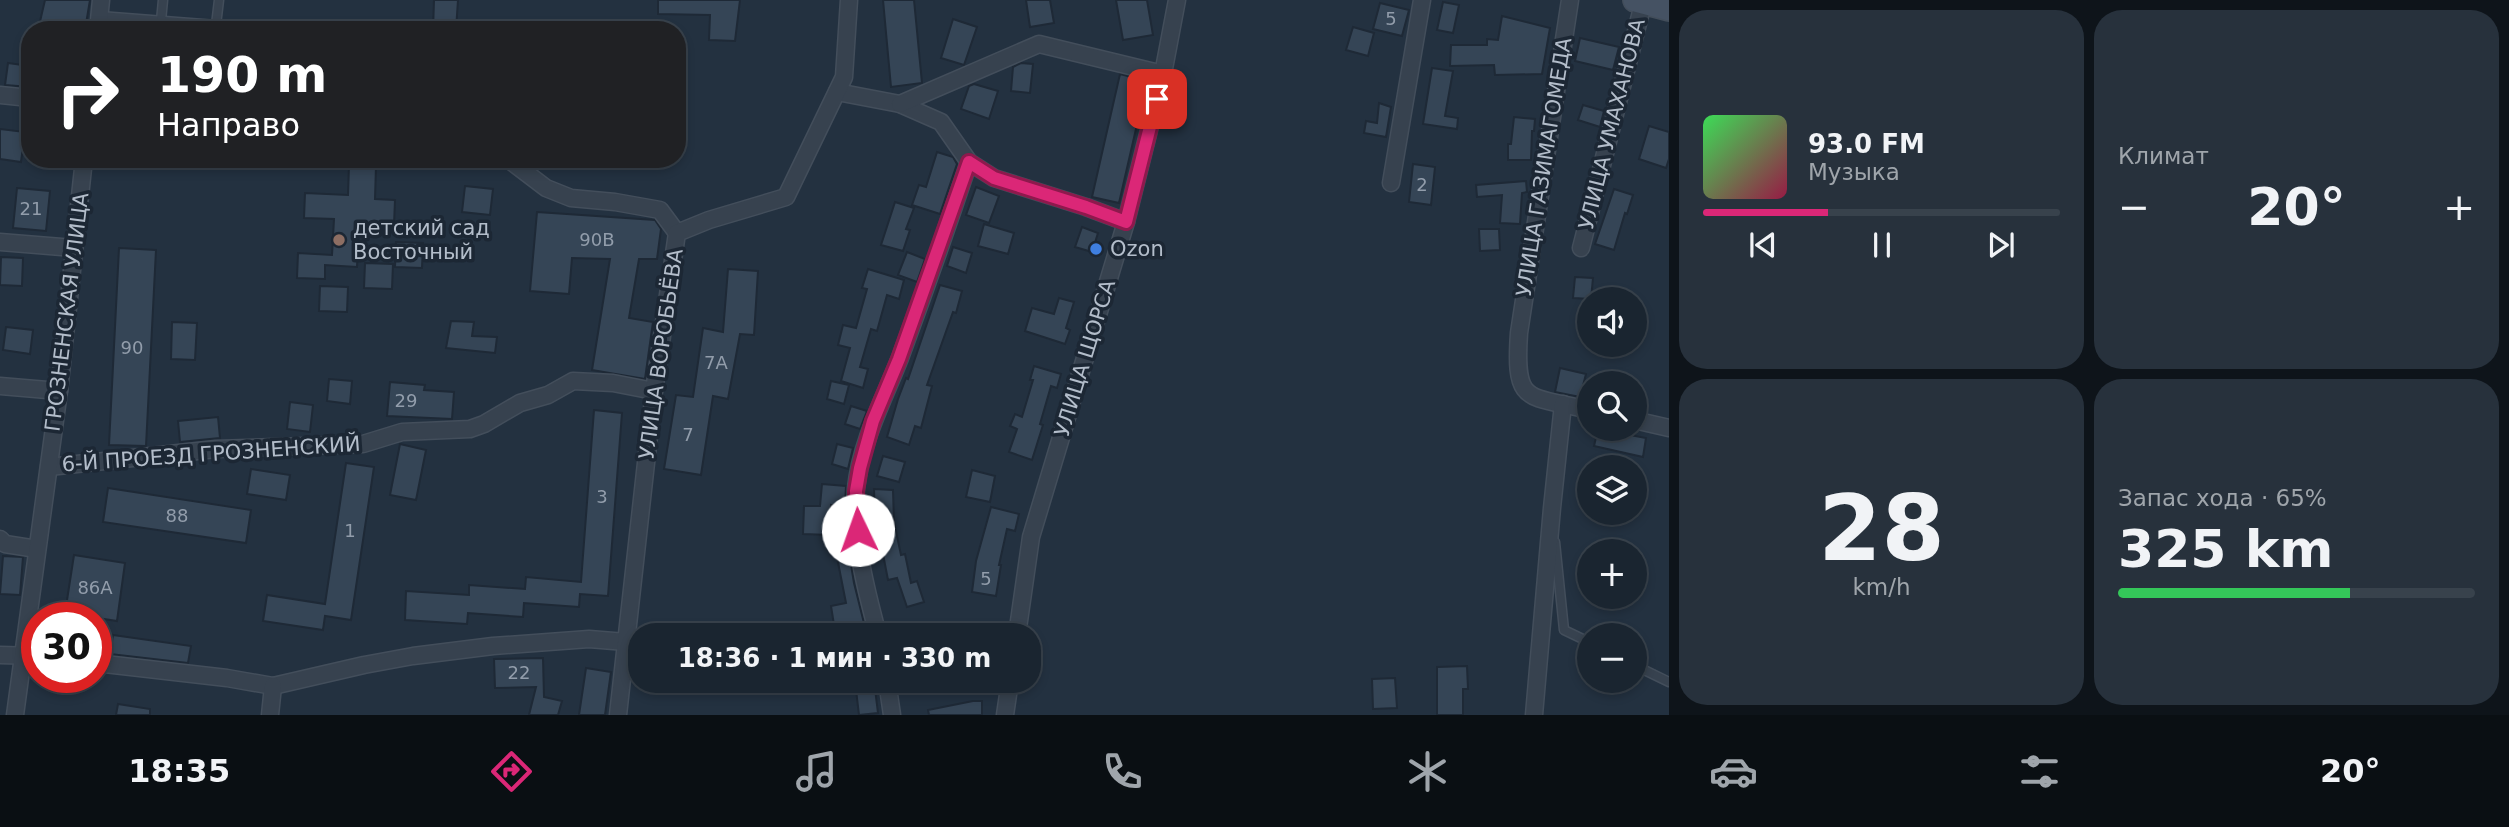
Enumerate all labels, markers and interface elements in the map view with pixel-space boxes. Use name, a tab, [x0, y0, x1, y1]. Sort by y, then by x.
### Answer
house number: 5	[1385, 8, 1397, 29]
street label: УЛИЦА УМАХАНОВА	[1574, 15, 1650, 232]
street label: УЛИЦА ГАЗИМАГОМЕДА	[1512, 35, 1576, 298]
text: 190 m	[157, 47, 327, 104]
icon: right	[42, 49, 133, 140]
pin	[1127, 69, 1187, 129]
icon: arrive	[1138, 80, 1176, 118]
text: Направо	[157, 106, 300, 144]
text: 93.0 FM	[1808, 129, 1925, 159]
text: Климат	[2118, 143, 2209, 169]
text: Музыка	[1808, 159, 1900, 185]
house number: 2	[1416, 174, 1428, 195]
text: 20°	[2247, 177, 2346, 237]
text: −	[2118, 185, 2150, 229]
text: +	[2443, 185, 2475, 229]
street label: ГРОЗНЕНСКАЯ УЛИЦА	[40, 191, 94, 433]
house number: 21	[20, 198, 42, 219]
place label: детский сад Восточный	[353, 216, 490, 264]
icon: previous	[1744, 226, 1782, 264]
icon: pause	[1863, 226, 1901, 264]
icon: next	[1982, 226, 2020, 264]
house number: 90В	[579, 229, 615, 250]
marker: детский сад Восточный	[331, 232, 347, 248]
place label: Ozon	[1110, 237, 1164, 261]
marker: Ozon	[1088, 241, 1104, 257]
street label: УЛИЦА ВОРОБЬЁВА	[633, 246, 688, 461]
street label: УЛИЦА ЩОРСА	[1050, 276, 1120, 439]
map controls	[1577, 287, 1647, 693]
button: sound	[1577, 287, 1647, 357]
house number: 90	[121, 337, 143, 358]
house number: 7А	[704, 352, 729, 373]
button: search	[1577, 371, 1647, 441]
house number: 29	[395, 390, 417, 411]
house number: 7	[682, 424, 694, 445]
street label: 6-Й ПРОЕЗД ГРОЗНЕНСКИЙ	[61, 431, 361, 476]
button: layers	[1577, 455, 1647, 525]
text: 28	[1818, 476, 1945, 581]
text: Запас хода · 65%	[2118, 485, 2327, 511]
house number: 3	[596, 486, 608, 507]
position arrow	[821, 493, 895, 567]
house number: 88	[166, 505, 188, 526]
text: 325 km	[2118, 519, 2333, 579]
house number: 1	[344, 520, 356, 541]
button: +	[1577, 539, 1647, 609]
house number: 5	[980, 568, 992, 589]
text: km/h	[1852, 574, 1911, 600]
house number: 86А	[77, 577, 113, 598]
speed limit sign: 30	[21, 602, 112, 693]
button: −	[1577, 623, 1647, 693]
text: 18:36 · 1 мин · 330 m	[678, 643, 991, 673]
house number: 22	[508, 662, 530, 683]
icon: directions	[487, 747, 536, 796]
icon: music	[792, 747, 841, 796]
icon: phone	[1098, 747, 1147, 796]
icon: climate	[1403, 747, 1452, 796]
icon: car	[1709, 747, 1758, 796]
icon: filters	[2015, 747, 2064, 796]
text: 18:35	[128, 752, 230, 790]
text: 20°	[2320, 752, 2381, 790]

